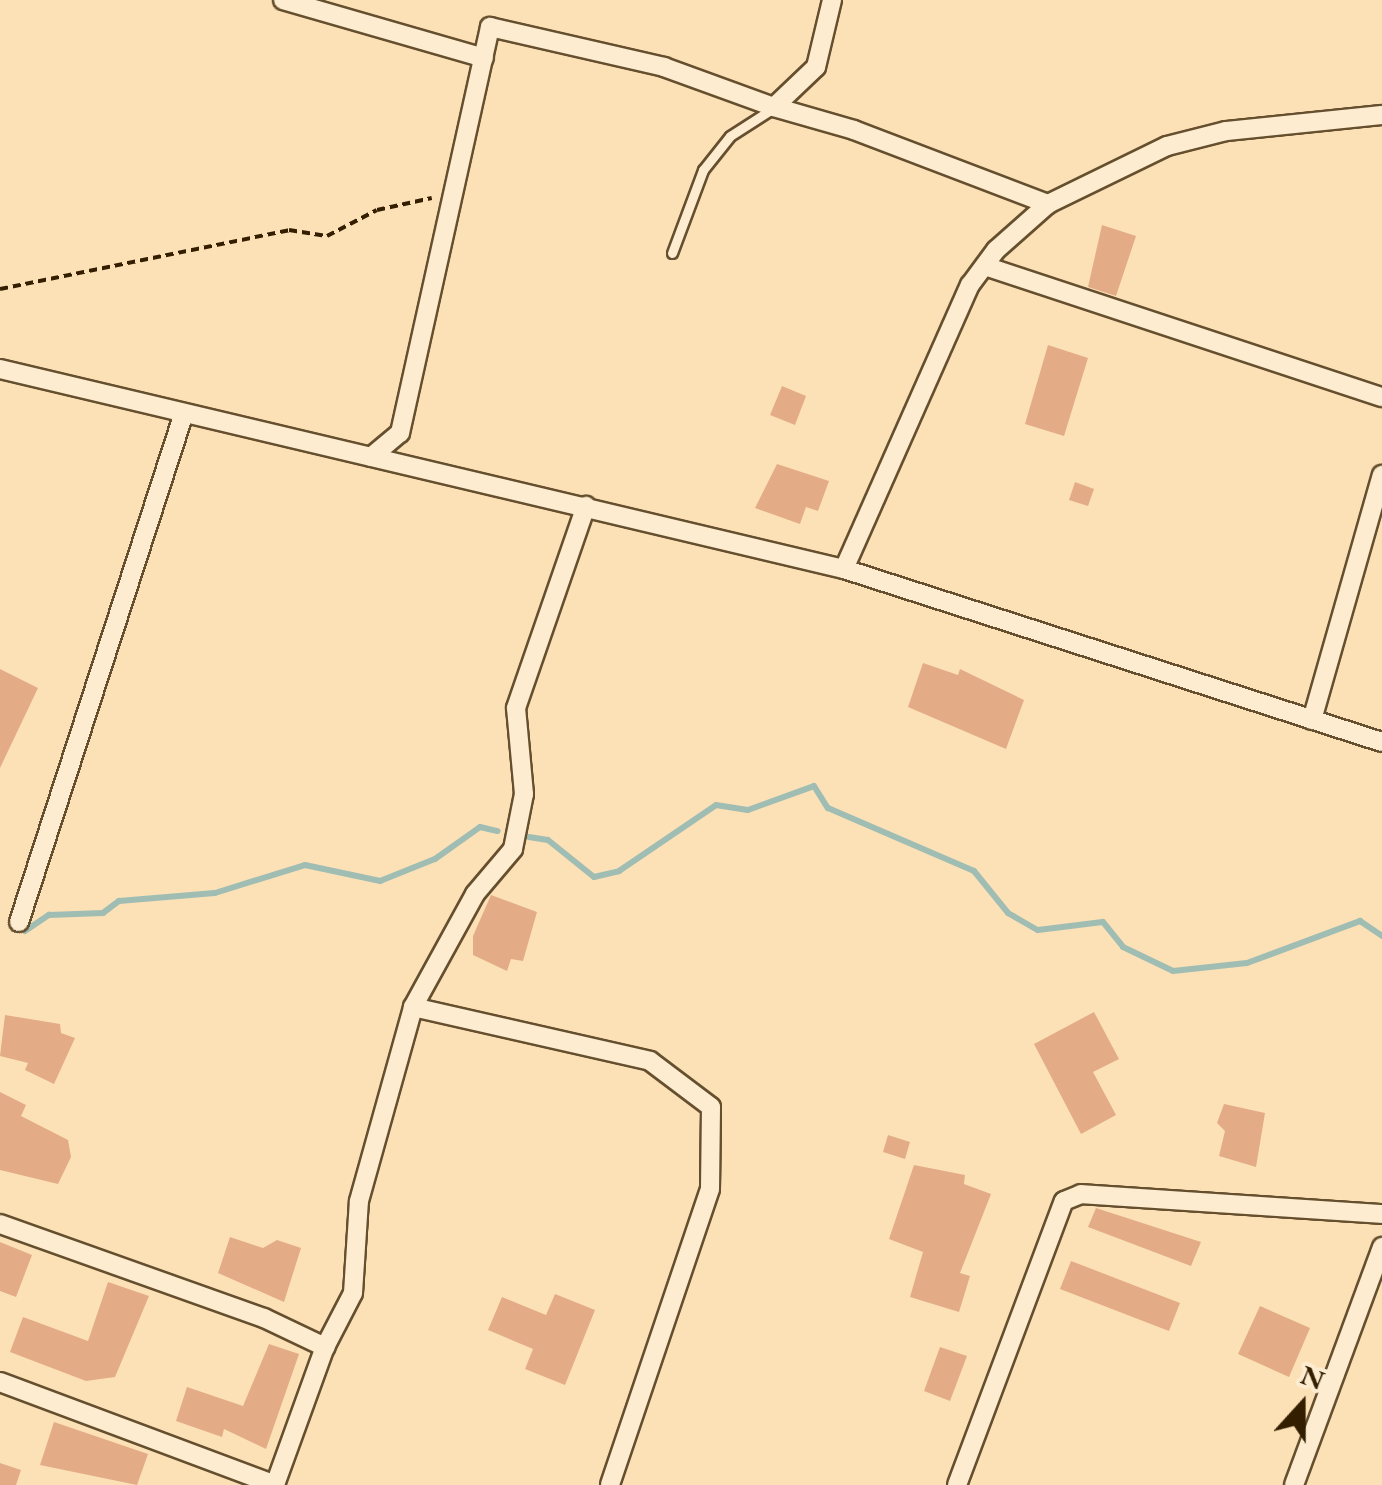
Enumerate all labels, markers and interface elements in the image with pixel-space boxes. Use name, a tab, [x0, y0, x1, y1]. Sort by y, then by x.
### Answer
north arrow	[1252, 1355, 1352, 1455]
text: N	[1296, 1356, 1330, 1398]

